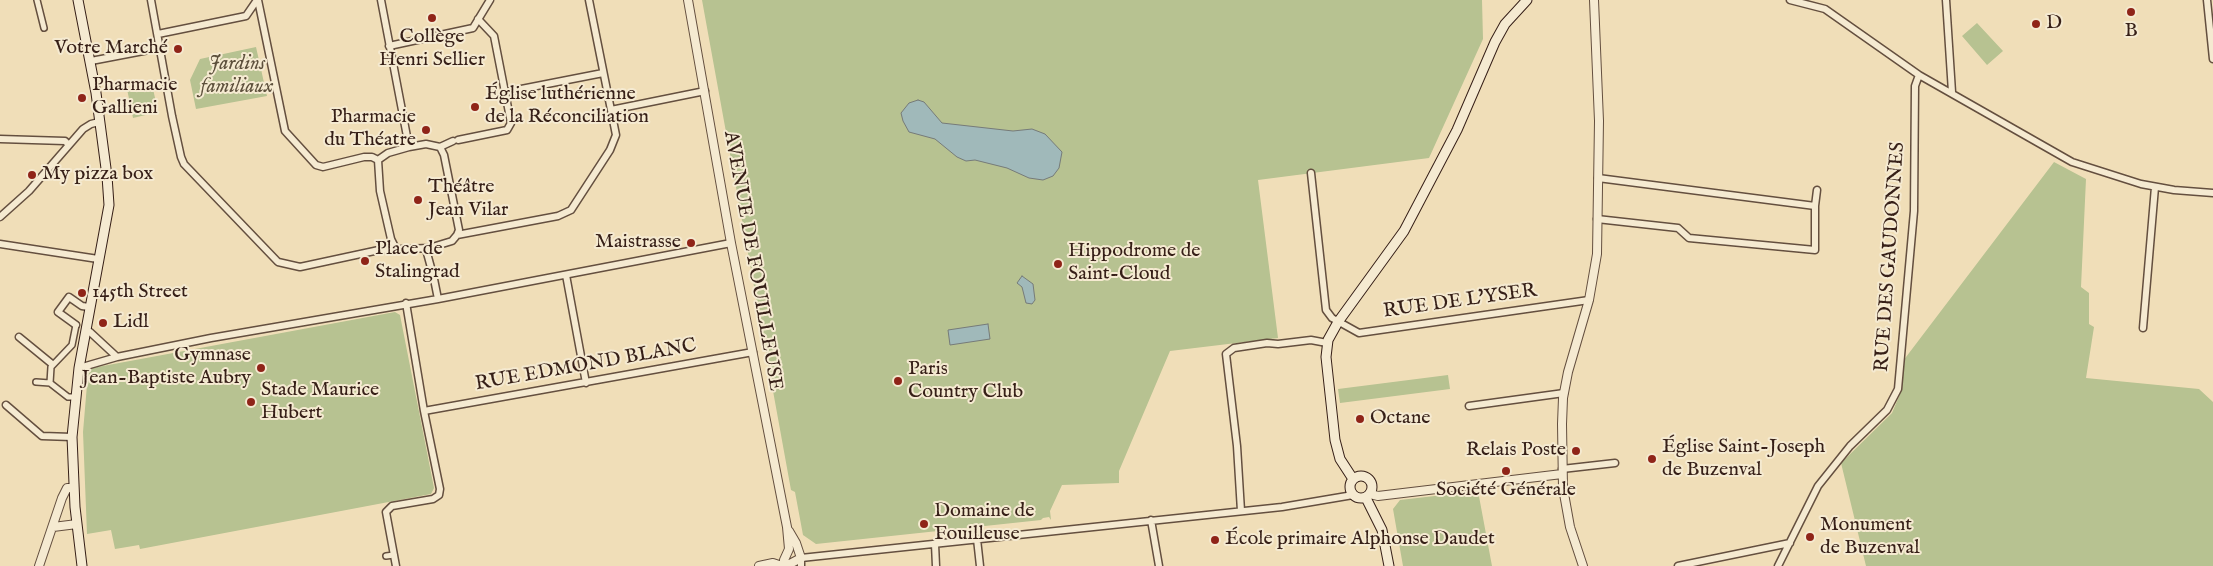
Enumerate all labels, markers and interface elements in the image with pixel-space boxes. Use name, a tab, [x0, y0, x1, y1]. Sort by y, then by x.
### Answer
marker: B	[2125, 6, 2137, 18]
marker: Collège Henri Sellier	[426, 12, 438, 24]
place label: D	[2046, 12, 2062, 36]
marker: D	[2030, 18, 2042, 30]
place label: B	[2124, 20, 2138, 44]
place label: Collège Henri Sellier	[379, 26, 485, 73]
place label: Votre Marché	[54, 37, 168, 61]
marker: Votre Marché	[172, 43, 184, 55]
park label: Jardins familiaux	[201, 53, 273, 100]
place label: Pharmacie Gallieni	[92, 74, 177, 121]
place label: Église luthérienne de la Réconciliation	[485, 83, 649, 130]
marker: Pharmacie Gallieni	[76, 92, 88, 104]
marker: Église luthérienne de la Réconciliation	[469, 101, 481, 113]
place label: Pharmacie du Théatre	[324, 106, 416, 153]
marker: Pharmacie du Théatre	[420, 124, 432, 136]
street label: AVENUE DE FOUILLEUSE	[717, 129, 787, 393]
street label: RUE DES GAUDONNES	[1871, 141, 1911, 373]
place label: My pizza box	[42, 163, 153, 187]
marker: My pizza box	[26, 169, 38, 181]
place label: Théâtre Jean Vilar	[428, 176, 508, 223]
marker: Théâtre Jean Vilar	[412, 194, 424, 206]
place label: Maistrasse	[595, 231, 681, 255]
marker: Maistrasse	[685, 237, 697, 249]
place label: Place de Stalingrad	[375, 238, 460, 285]
place label: Hippodrome de Saint-Cloud	[1068, 240, 1200, 287]
marker: Place de Stalingrad	[359, 255, 371, 267]
marker: Hippodrome de Saint-Cloud	[1052, 258, 1064, 270]
street label: RUE DE L'YSER	[1382, 279, 1538, 325]
place label: 145th Street	[92, 281, 188, 305]
marker: 145th Street	[76, 287, 88, 299]
place label: Lidl	[113, 311, 149, 335]
marker: Lidl	[97, 317, 109, 329]
street label: RUE EDMOND BLANC	[473, 335, 699, 397]
place label: Gymnase Jean-Baptiste Aubry	[81, 344, 251, 391]
place label: Paris Country Club	[908, 358, 1023, 405]
marker: Gymnase Jean-Baptiste Aubry	[255, 362, 267, 374]
marker: Paris Country Club	[892, 375, 904, 387]
place label: Stade Maurice Hubert	[261, 379, 379, 426]
marker: Stade Maurice Hubert	[245, 396, 257, 408]
place label: Octane	[1370, 407, 1430, 431]
marker: Octane	[1354, 413, 1366, 425]
place label: Église Saint-Joseph de Buzenval	[1662, 436, 1825, 483]
place label: Relais Poste	[1466, 439, 1566, 463]
marker: Relais Poste	[1570, 445, 1582, 457]
marker: Église Saint-Joseph de Buzenval	[1646, 453, 1658, 465]
marker: Société Générale	[1500, 465, 1512, 477]
place label: Société Générale	[1436, 479, 1576, 503]
place label: Domaine de Fouilleuse	[934, 500, 1034, 547]
place label: Monument de Buzenval	[1820, 514, 1920, 561]
marker: Domaine de Fouilleuse	[918, 518, 930, 530]
place label: École primaire Alphonse Daudet	[1225, 528, 1495, 552]
marker: Monument de Buzenval	[1804, 531, 1816, 543]
marker: École primaire Alphonse Daudet	[1209, 534, 1221, 546]

